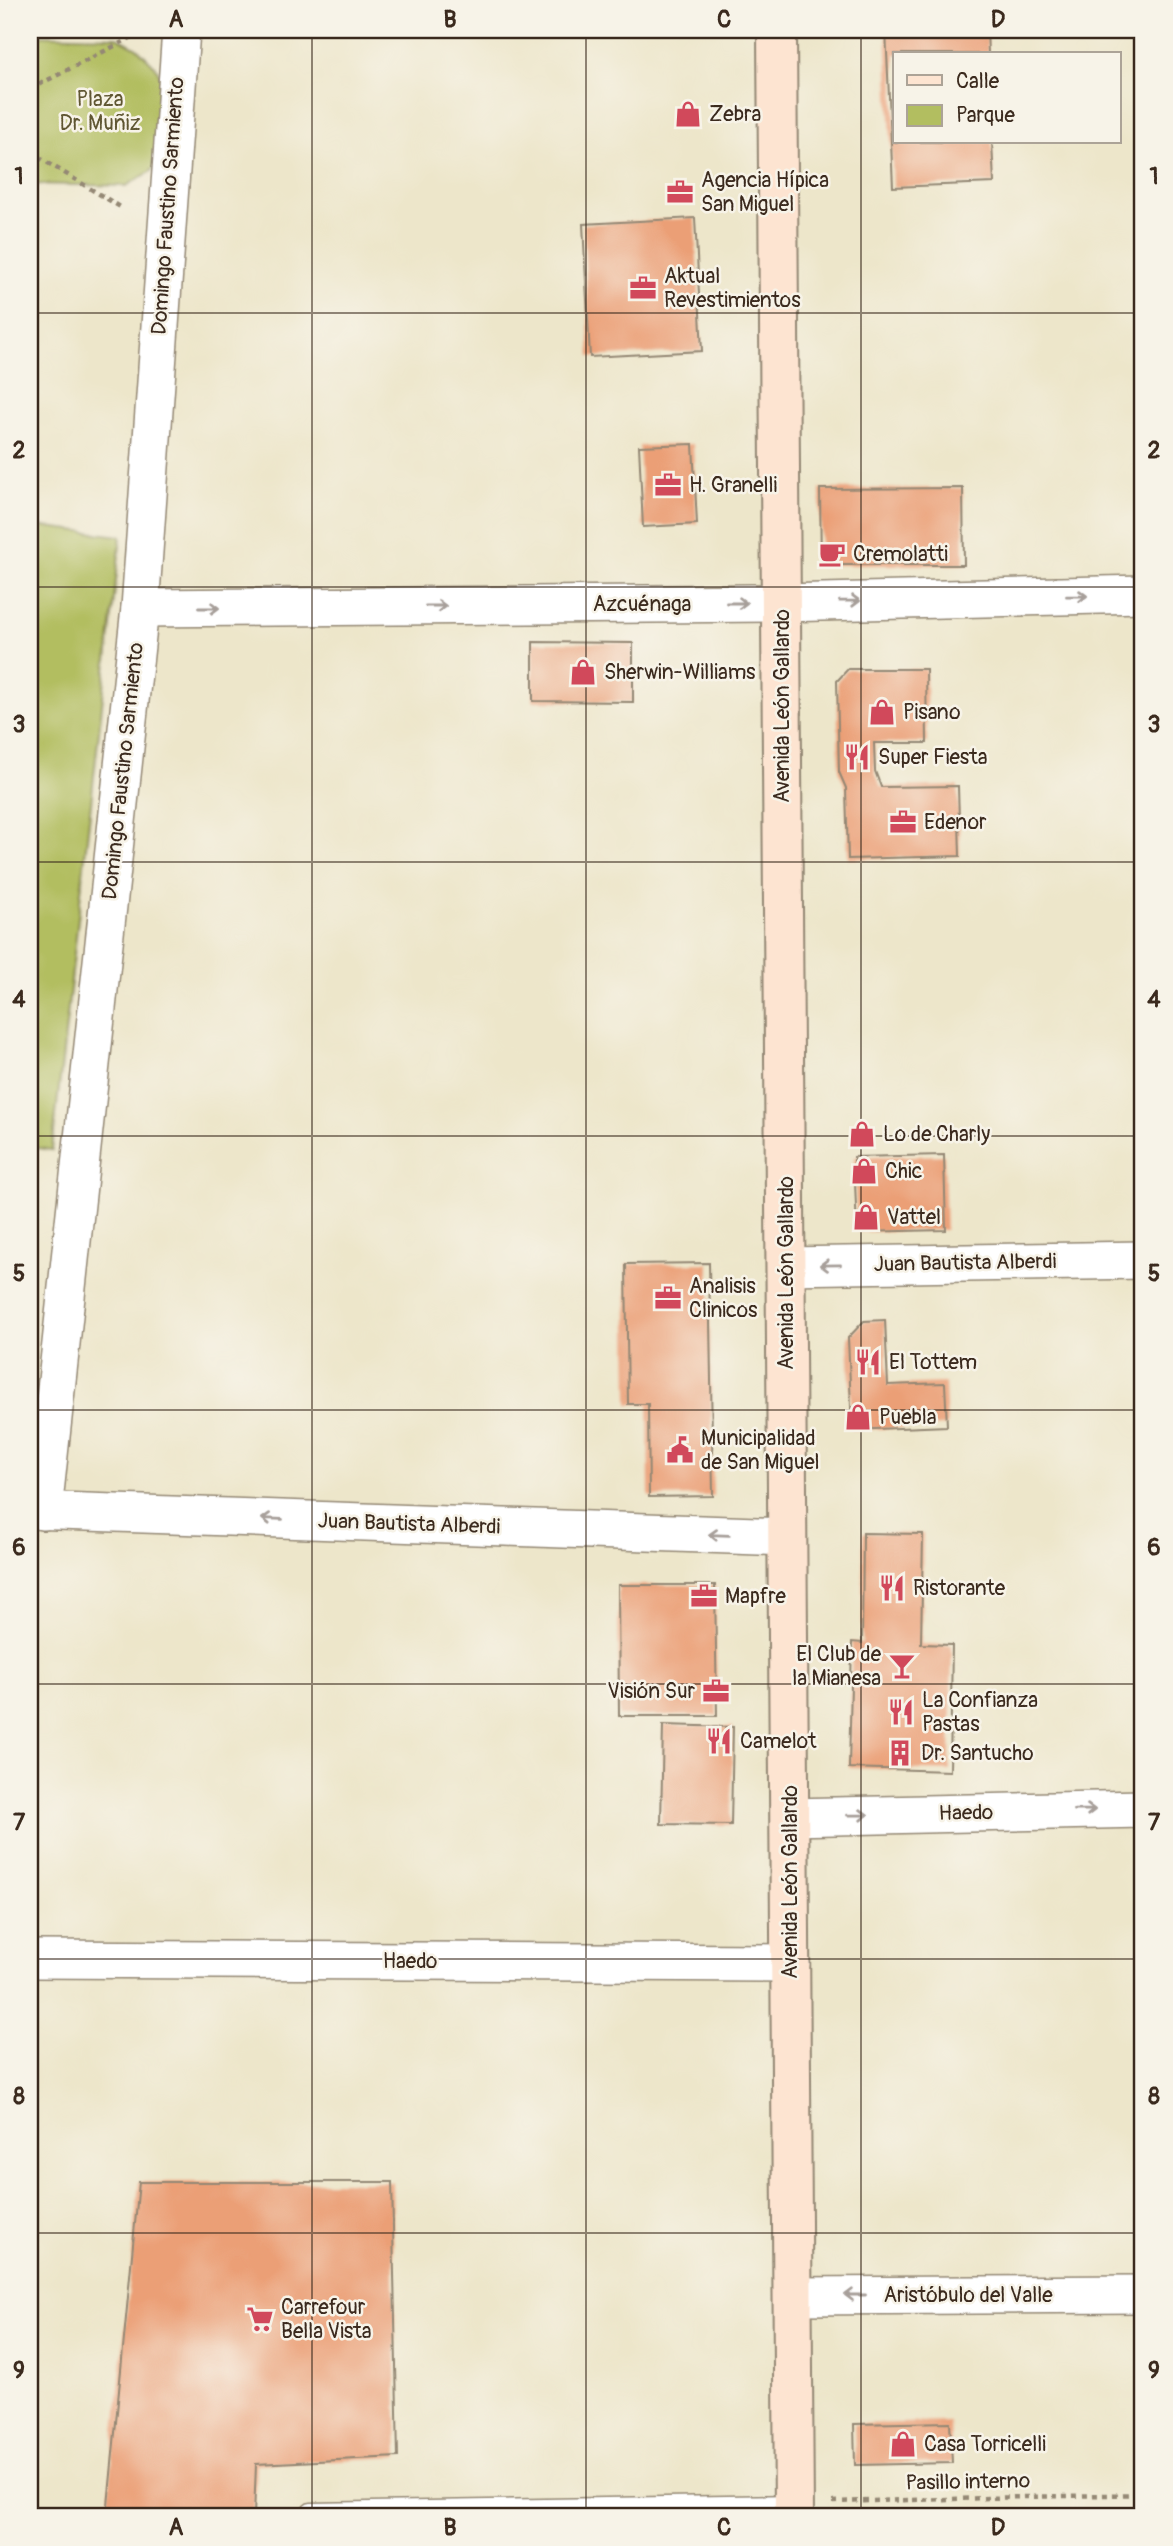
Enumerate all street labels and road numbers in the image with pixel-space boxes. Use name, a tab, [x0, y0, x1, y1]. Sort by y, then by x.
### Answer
street label: Domingo Faustino Sarmiento	[146, 76, 190, 336]
street label: Azcuénaga	[593, 591, 691, 618]
street label: Avenida León Gallardo	[769, 609, 796, 803]
street label: Domingo Faustino Sarmiento	[96, 641, 150, 901]
street label: Avenida León Gallardo	[773, 1176, 800, 1370]
street label: Juan Bautista Alberdi	[873, 1248, 1057, 1278]
street label: Juan Bautista Alberdi	[317, 1507, 501, 1541]
street label: Avenida León Gallardo	[777, 1785, 804, 1979]
street label: Haedo	[938, 1799, 994, 1827]
street label: Haedo	[383, 1948, 437, 1975]
street label: Aristóbulo del Valle	[883, 2282, 1053, 2309]
street label: Pasillo interno	[905, 2467, 1031, 2497]

